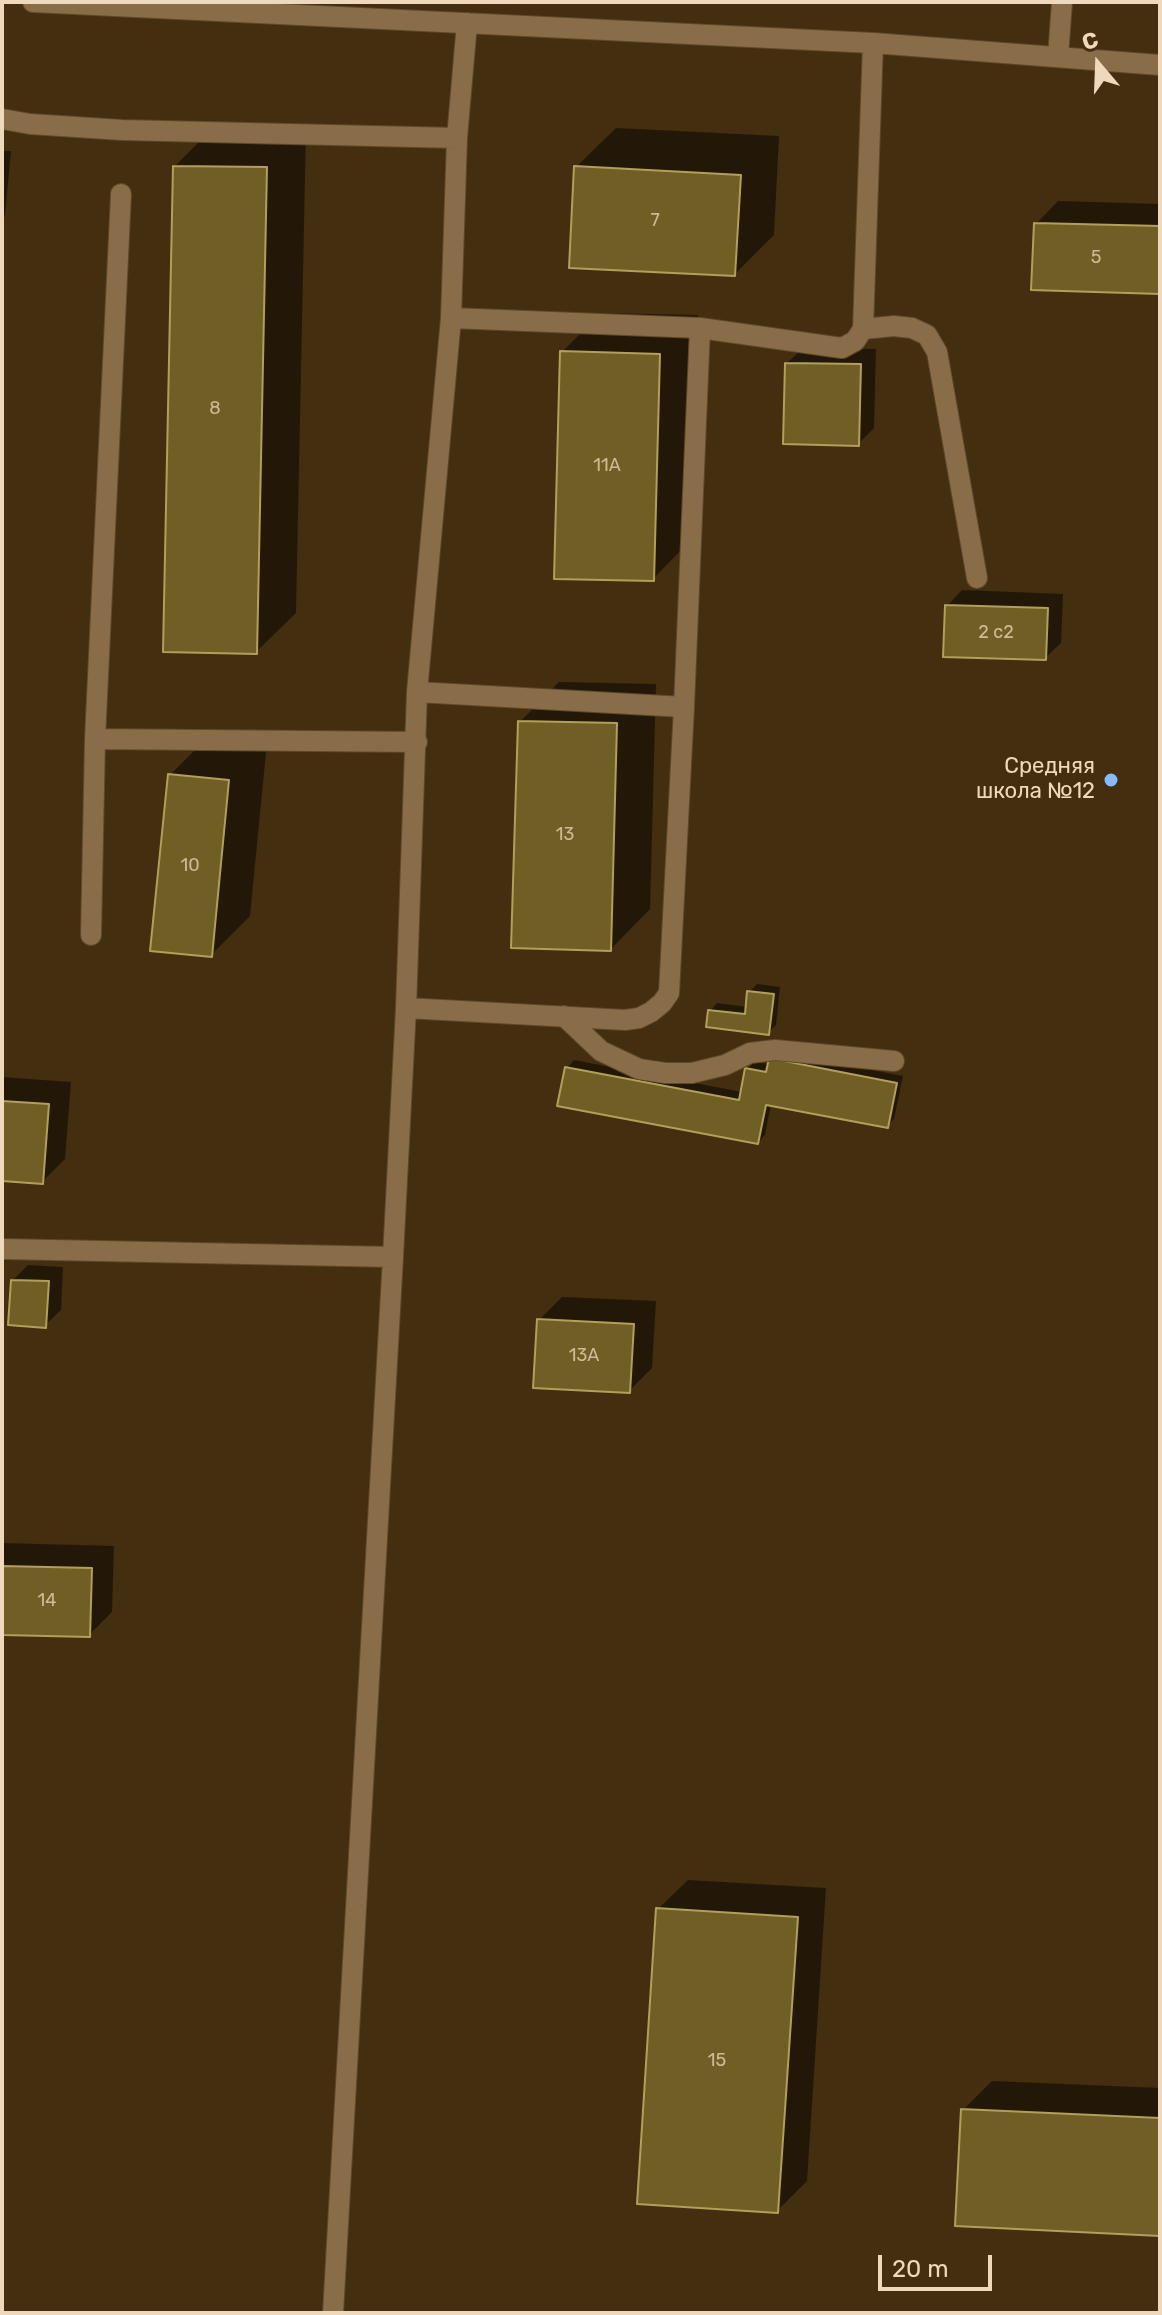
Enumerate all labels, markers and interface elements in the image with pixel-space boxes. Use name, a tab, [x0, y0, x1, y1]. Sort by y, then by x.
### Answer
north arrow	[1058, 24, 1138, 104]
text: С	[1078, 26, 1102, 56]
house number: 7	[650, 210, 660, 232]
house number: 5	[1091, 247, 1101, 269]
house number: 8	[209, 398, 221, 420]
house number: 11А	[593, 455, 621, 477]
house number: 2 с2	[978, 622, 1014, 644]
place label: Средняя школа №12	[976, 754, 1095, 806]
marker: Средняя школа №12	[1102, 771, 1120, 789]
house number: 13	[556, 824, 574, 846]
house number: 10	[180, 855, 200, 877]
house number: 13А	[569, 1345, 599, 1367]
house number: 14	[38, 1590, 56, 1612]
house number: 15	[708, 2050, 726, 2072]
scale bar	[882, 2239, 996, 2289]
text: 20 m	[892, 2255, 949, 2283]

